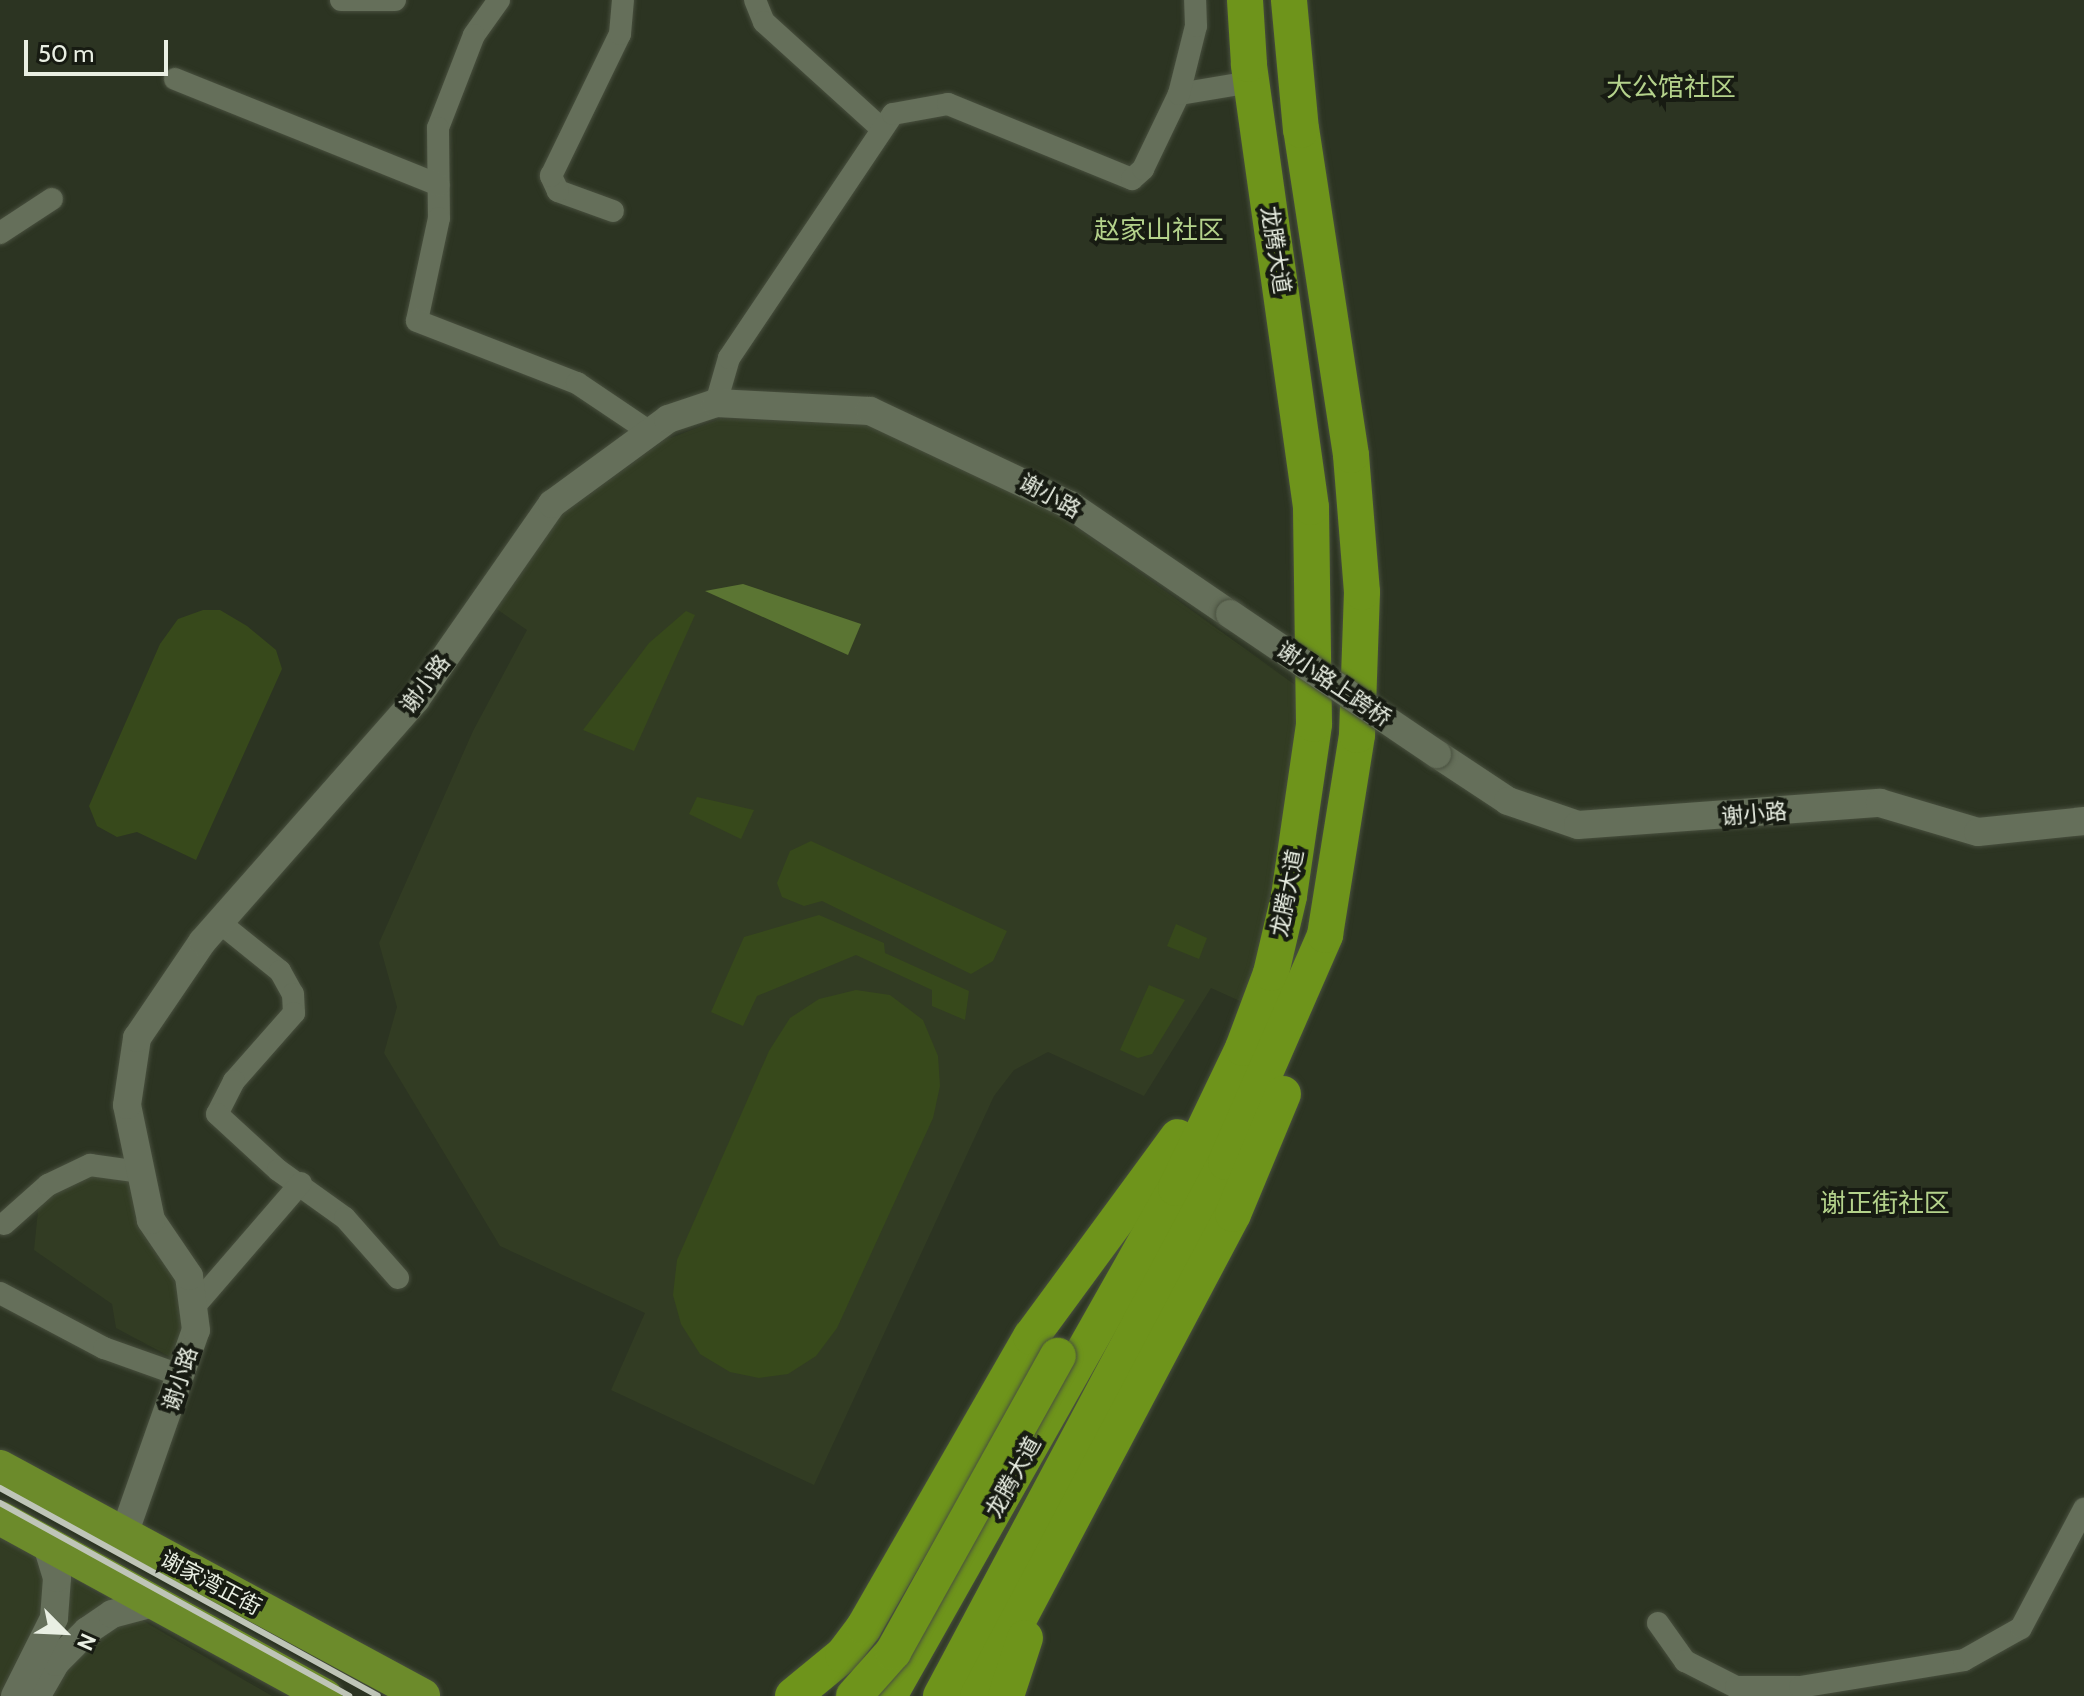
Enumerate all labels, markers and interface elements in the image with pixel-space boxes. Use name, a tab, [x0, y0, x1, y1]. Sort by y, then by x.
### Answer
scale bar	[28, 24, 172, 74]
text: 50 m	[38, 39, 94, 68]
district label: 大公馆社区	[1606, 72, 1736, 104]
street label: 龙腾大道	[1256, 204, 1296, 296]
district label: 赵家山社区	[1094, 215, 1224, 247]
street label: 谢小路	[1015, 468, 1085, 524]
street label: 谢小路上跨桥	[1272, 636, 1396, 732]
street label: 谢小路	[395, 650, 455, 718]
street label: 谢小路	[1720, 798, 1788, 830]
street label: 龙腾大道	[1266, 847, 1308, 939]
district label: 谢正街社区	[1820, 1188, 1950, 1220]
street label: 谢小路	[157, 1344, 203, 1414]
street label: 龙腾大道	[980, 1432, 1046, 1522]
street label: 谢家湾正街	[156, 1546, 266, 1620]
north arrow	[24, 1592, 104, 1672]
text: N	[71, 1629, 102, 1655]

